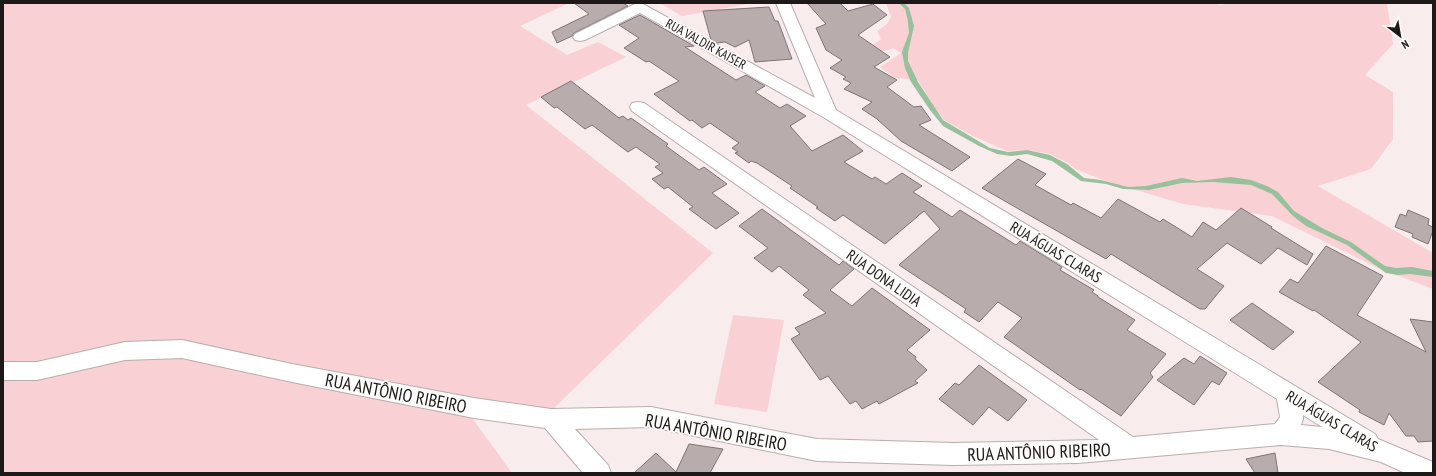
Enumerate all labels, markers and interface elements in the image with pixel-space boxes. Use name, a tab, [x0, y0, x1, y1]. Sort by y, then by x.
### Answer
street label: RUA VALDIR KAISER	[663, 15, 749, 73]
north arrow	[1380, 16, 1420, 56]
text: N	[1399, 37, 1411, 52]
street label: RUA ÁGUAS CLARAS	[1007, 217, 1105, 287]
street label: RUA DONA LIDIA	[843, 245, 926, 311]
street label: RUA ANTÔNIO RIBEIRO	[323, 368, 469, 418]
street label: RUA ÁGUAS CLARAS	[1283, 386, 1381, 456]
street label: RUA ANTÔNIO RIBEIRO	[643, 408, 789, 456]
street label: RUA ANTÔNIO RIBEIRO	[967, 438, 1111, 466]

